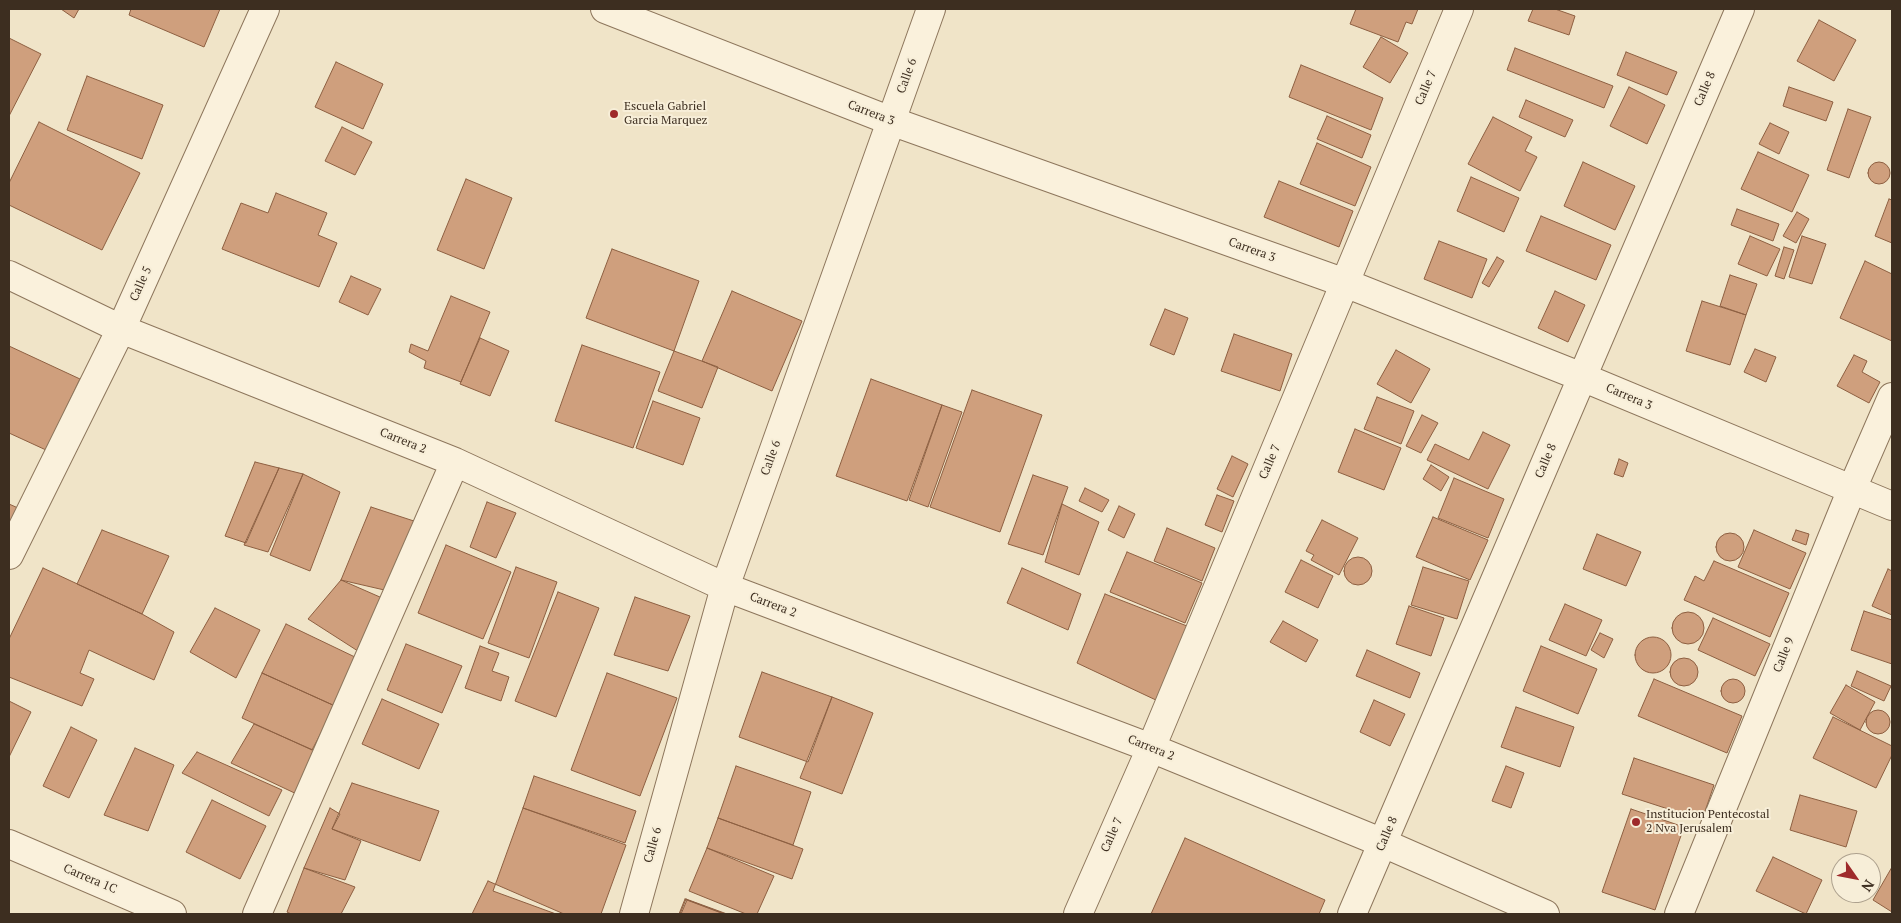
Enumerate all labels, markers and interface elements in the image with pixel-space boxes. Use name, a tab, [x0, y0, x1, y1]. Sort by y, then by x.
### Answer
street label: Calle 6	[894, 56, 920, 96]
street label: Calle 7	[1412, 68, 1440, 108]
street label: Calle 8	[1691, 69, 1719, 109]
street label: Carrera 3	[846, 97, 896, 129]
place label: Escuela Gabriel Garcia Marquez	[624, 100, 707, 128]
marker: Escuela Gabriel Garcia Marquez	[608, 108, 620, 120]
street label: Carrera 3	[1227, 235, 1277, 265]
street label: Calle 5	[127, 264, 155, 304]
street label: Carrera 3	[1604, 381, 1654, 413]
street label: Carrera 2	[378, 425, 428, 457]
street label: Calle 6	[758, 438, 784, 478]
street label: Calle 8	[1532, 441, 1560, 481]
street label: Calle 7	[1256, 442, 1284, 482]
street label: Carrera 2	[748, 589, 798, 621]
street label: Calle 9	[1771, 635, 1797, 675]
street label: Carrera 2	[1126, 732, 1176, 764]
place label: Institucion Pentecostal 2 Nva Jerusalem	[1646, 808, 1770, 836]
street label: Calle 8	[1373, 814, 1401, 854]
street label: Calle 7	[1098, 815, 1126, 855]
marker: Institucion Pentecostal 2 Nva Jerusalem	[1630, 816, 1642, 828]
street label: Calle 6	[641, 826, 665, 864]
north arrow	[1831, 853, 1881, 903]
street label: Carrera 1C	[61, 861, 119, 897]
text: N	[1857, 876, 1879, 896]

